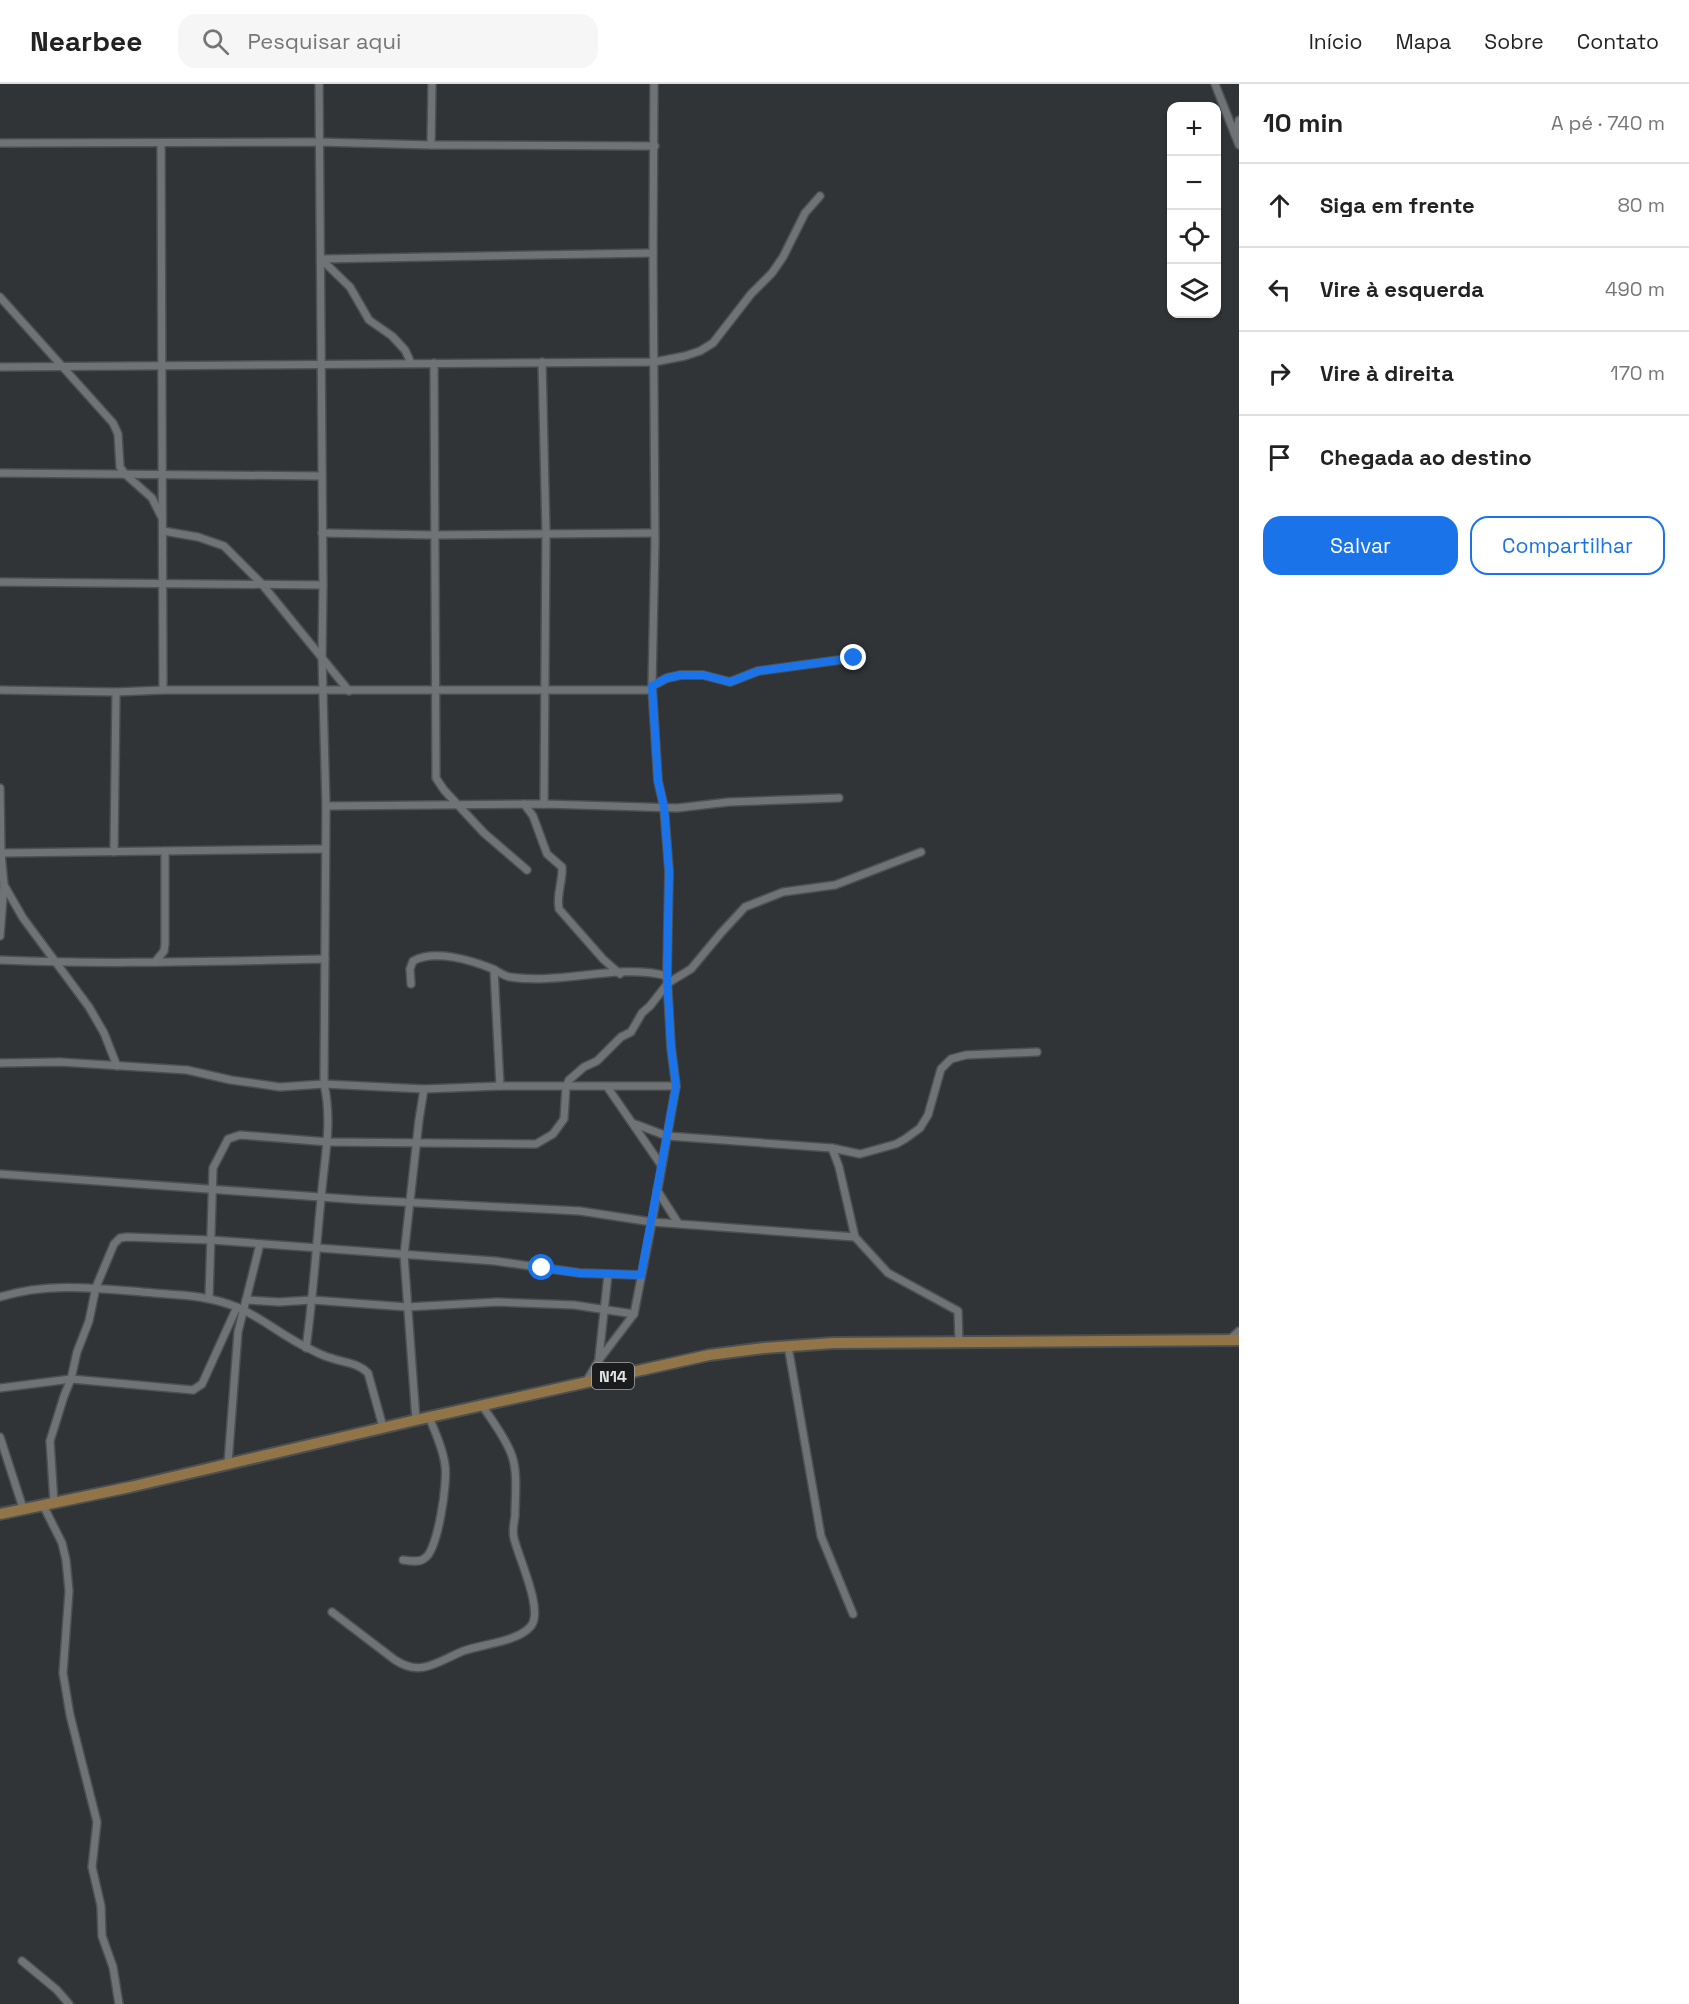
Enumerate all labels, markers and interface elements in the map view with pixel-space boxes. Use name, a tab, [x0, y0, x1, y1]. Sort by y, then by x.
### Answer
search box	[178, 14, 598, 68]
text: Nearbee	[30, 23, 142, 59]
icon: search	[199, 25, 232, 58]
text: Pesquisar aqui	[247, 27, 401, 55]
text: Início	[1309, 28, 1362, 55]
text: Mapa	[1395, 28, 1451, 55]
text: Sobre	[1484, 28, 1544, 55]
text: Contato	[1577, 28, 1659, 55]
map controls	[1167, 102, 1221, 318]
button: +	[1167, 102, 1221, 156]
text: 10 min	[1263, 106, 1343, 140]
text: A pé · 740 m	[1551, 110, 1665, 136]
button: −	[1167, 156, 1221, 210]
icon: ahead	[1263, 189, 1296, 222]
text: Siga em frente	[1320, 191, 1475, 219]
text: 80 m	[1617, 192, 1665, 218]
button: locate	[1167, 210, 1221, 264]
button: layers	[1167, 264, 1221, 318]
icon: left	[1263, 273, 1296, 306]
text: Vire à esquerda	[1320, 275, 1484, 303]
text: 490 m	[1605, 276, 1665, 302]
icon: right	[1263, 357, 1296, 390]
text: Vire à direita	[1320, 359, 1454, 387]
text: 170 m	[1610, 360, 1665, 386]
icon: arrive	[1263, 441, 1296, 474]
text: Chegada ao destino	[1320, 443, 1532, 471]
button: Salvar	[1263, 516, 1458, 575]
button: Compartilhar	[1470, 516, 1665, 575]
route end	[840, 644, 866, 670]
route start	[528, 1254, 554, 1280]
road number: N14	[592, 1363, 634, 1389]

